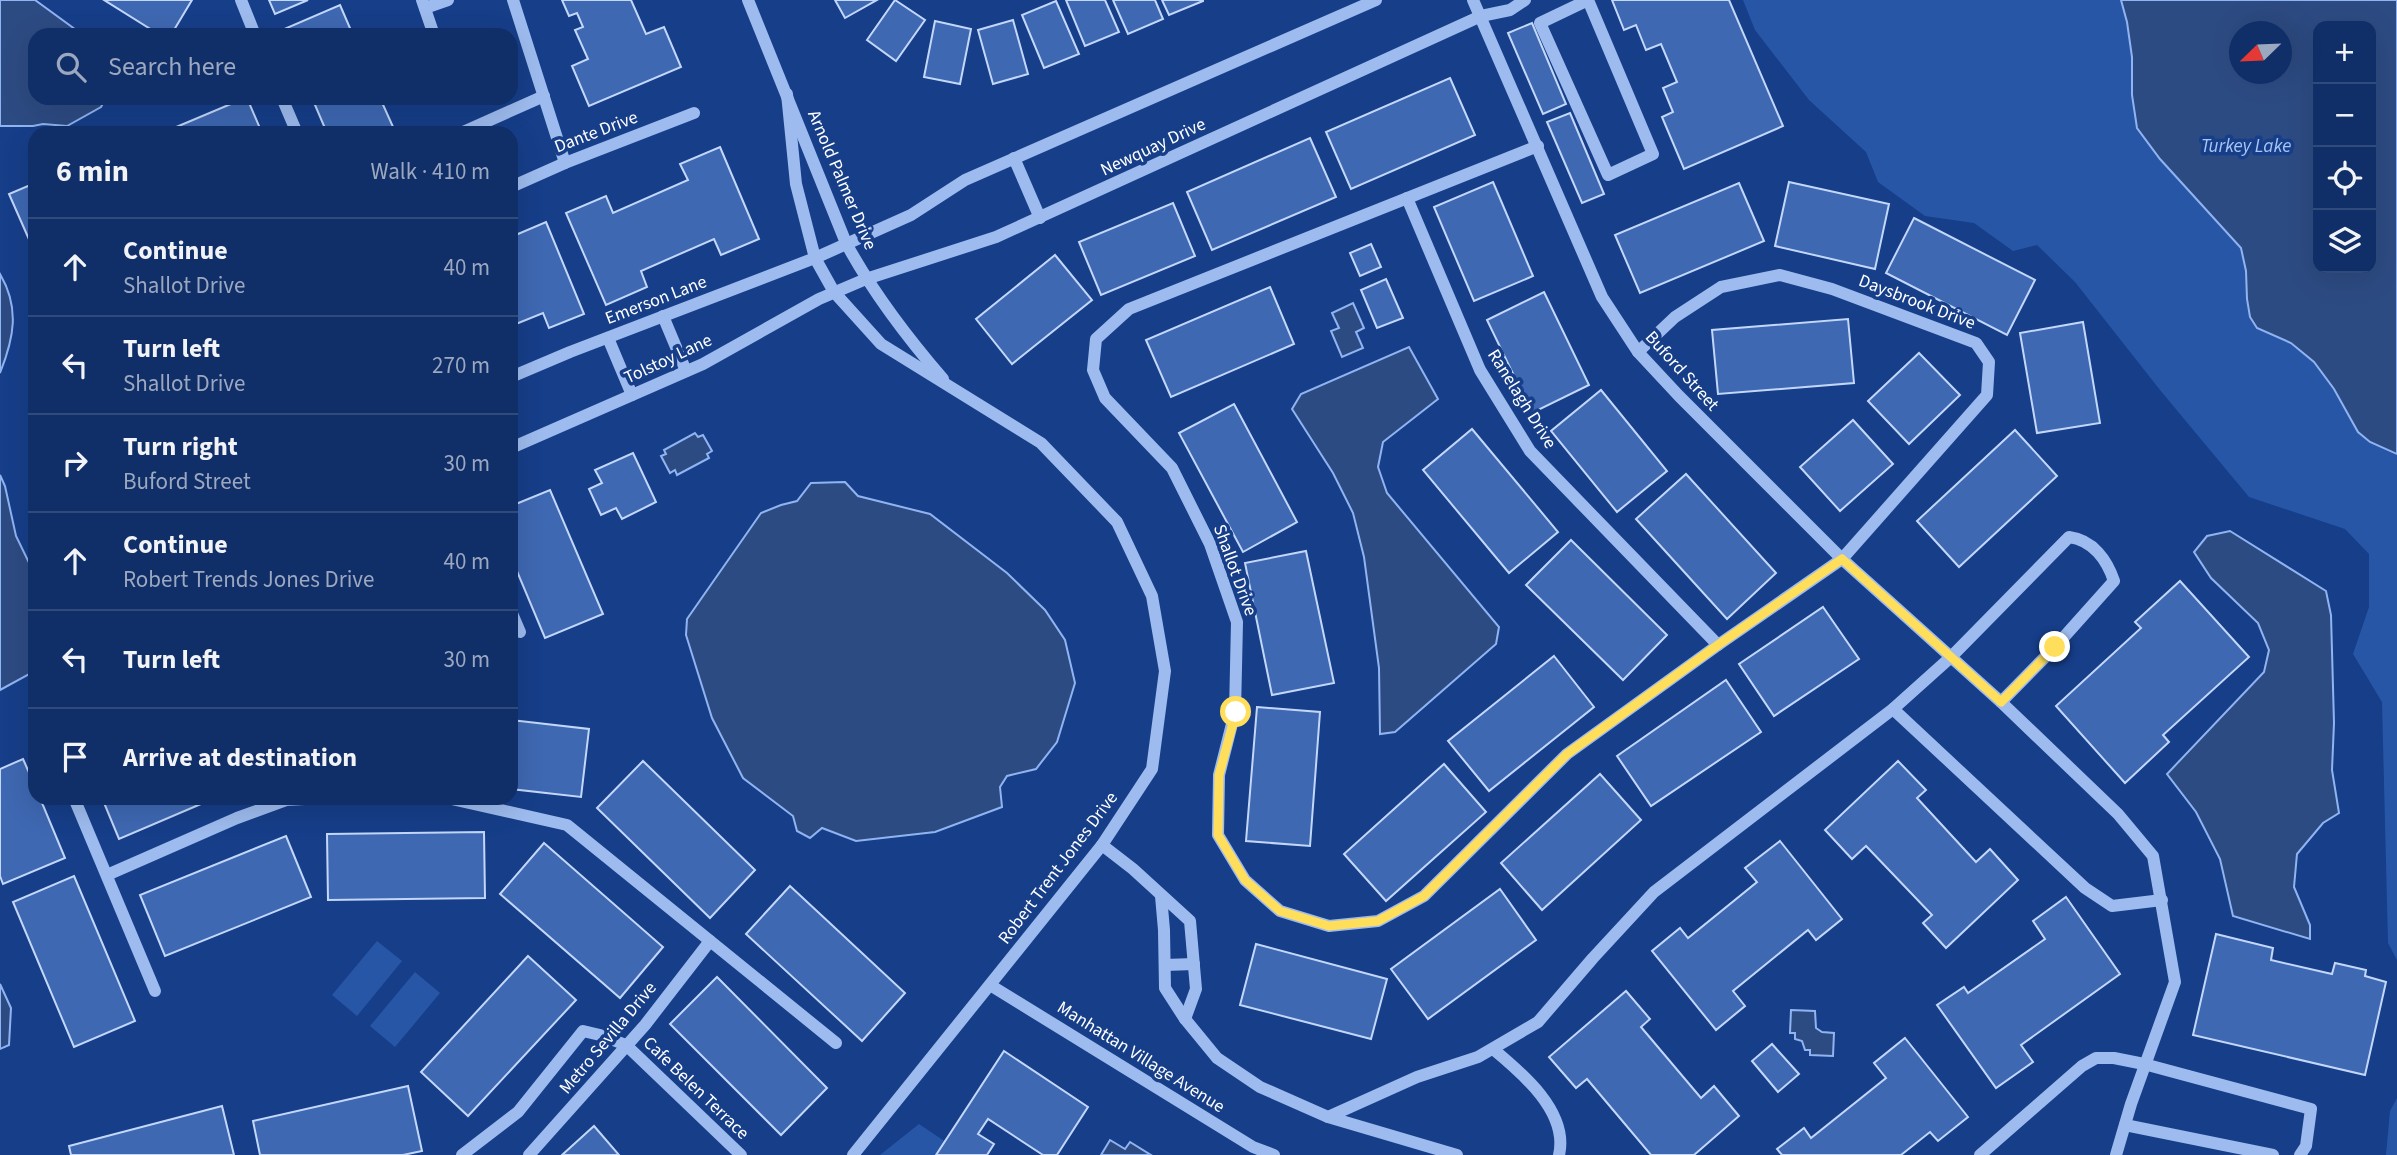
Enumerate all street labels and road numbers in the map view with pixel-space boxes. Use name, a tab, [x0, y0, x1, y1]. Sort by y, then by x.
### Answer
street label: Dante Drive	[551, 105, 641, 159]
street label: Arnold Palmer Drive	[801, 106, 883, 254]
street label: Newquay Drive	[1096, 112, 1210, 182]
street label: Daysbrook Drive	[1855, 268, 1979, 336]
street label: Emerson Lane	[602, 269, 710, 331]
street label: Buford Street	[1639, 325, 1725, 417]
street label: Tolstoy Lane	[620, 328, 716, 390]
street label: Ranelagh Drive	[1481, 344, 1563, 454]
street label: Shallot Drive	[1207, 521, 1263, 619]
street label: Robert Trent Jones Drive	[992, 786, 1124, 950]
street label: Metro Sevilla Drive	[554, 976, 663, 1100]
street label: Manhattan Village Avenue	[1052, 995, 1230, 1119]
street label: Cafe Belen Terrace	[637, 1031, 755, 1145]

